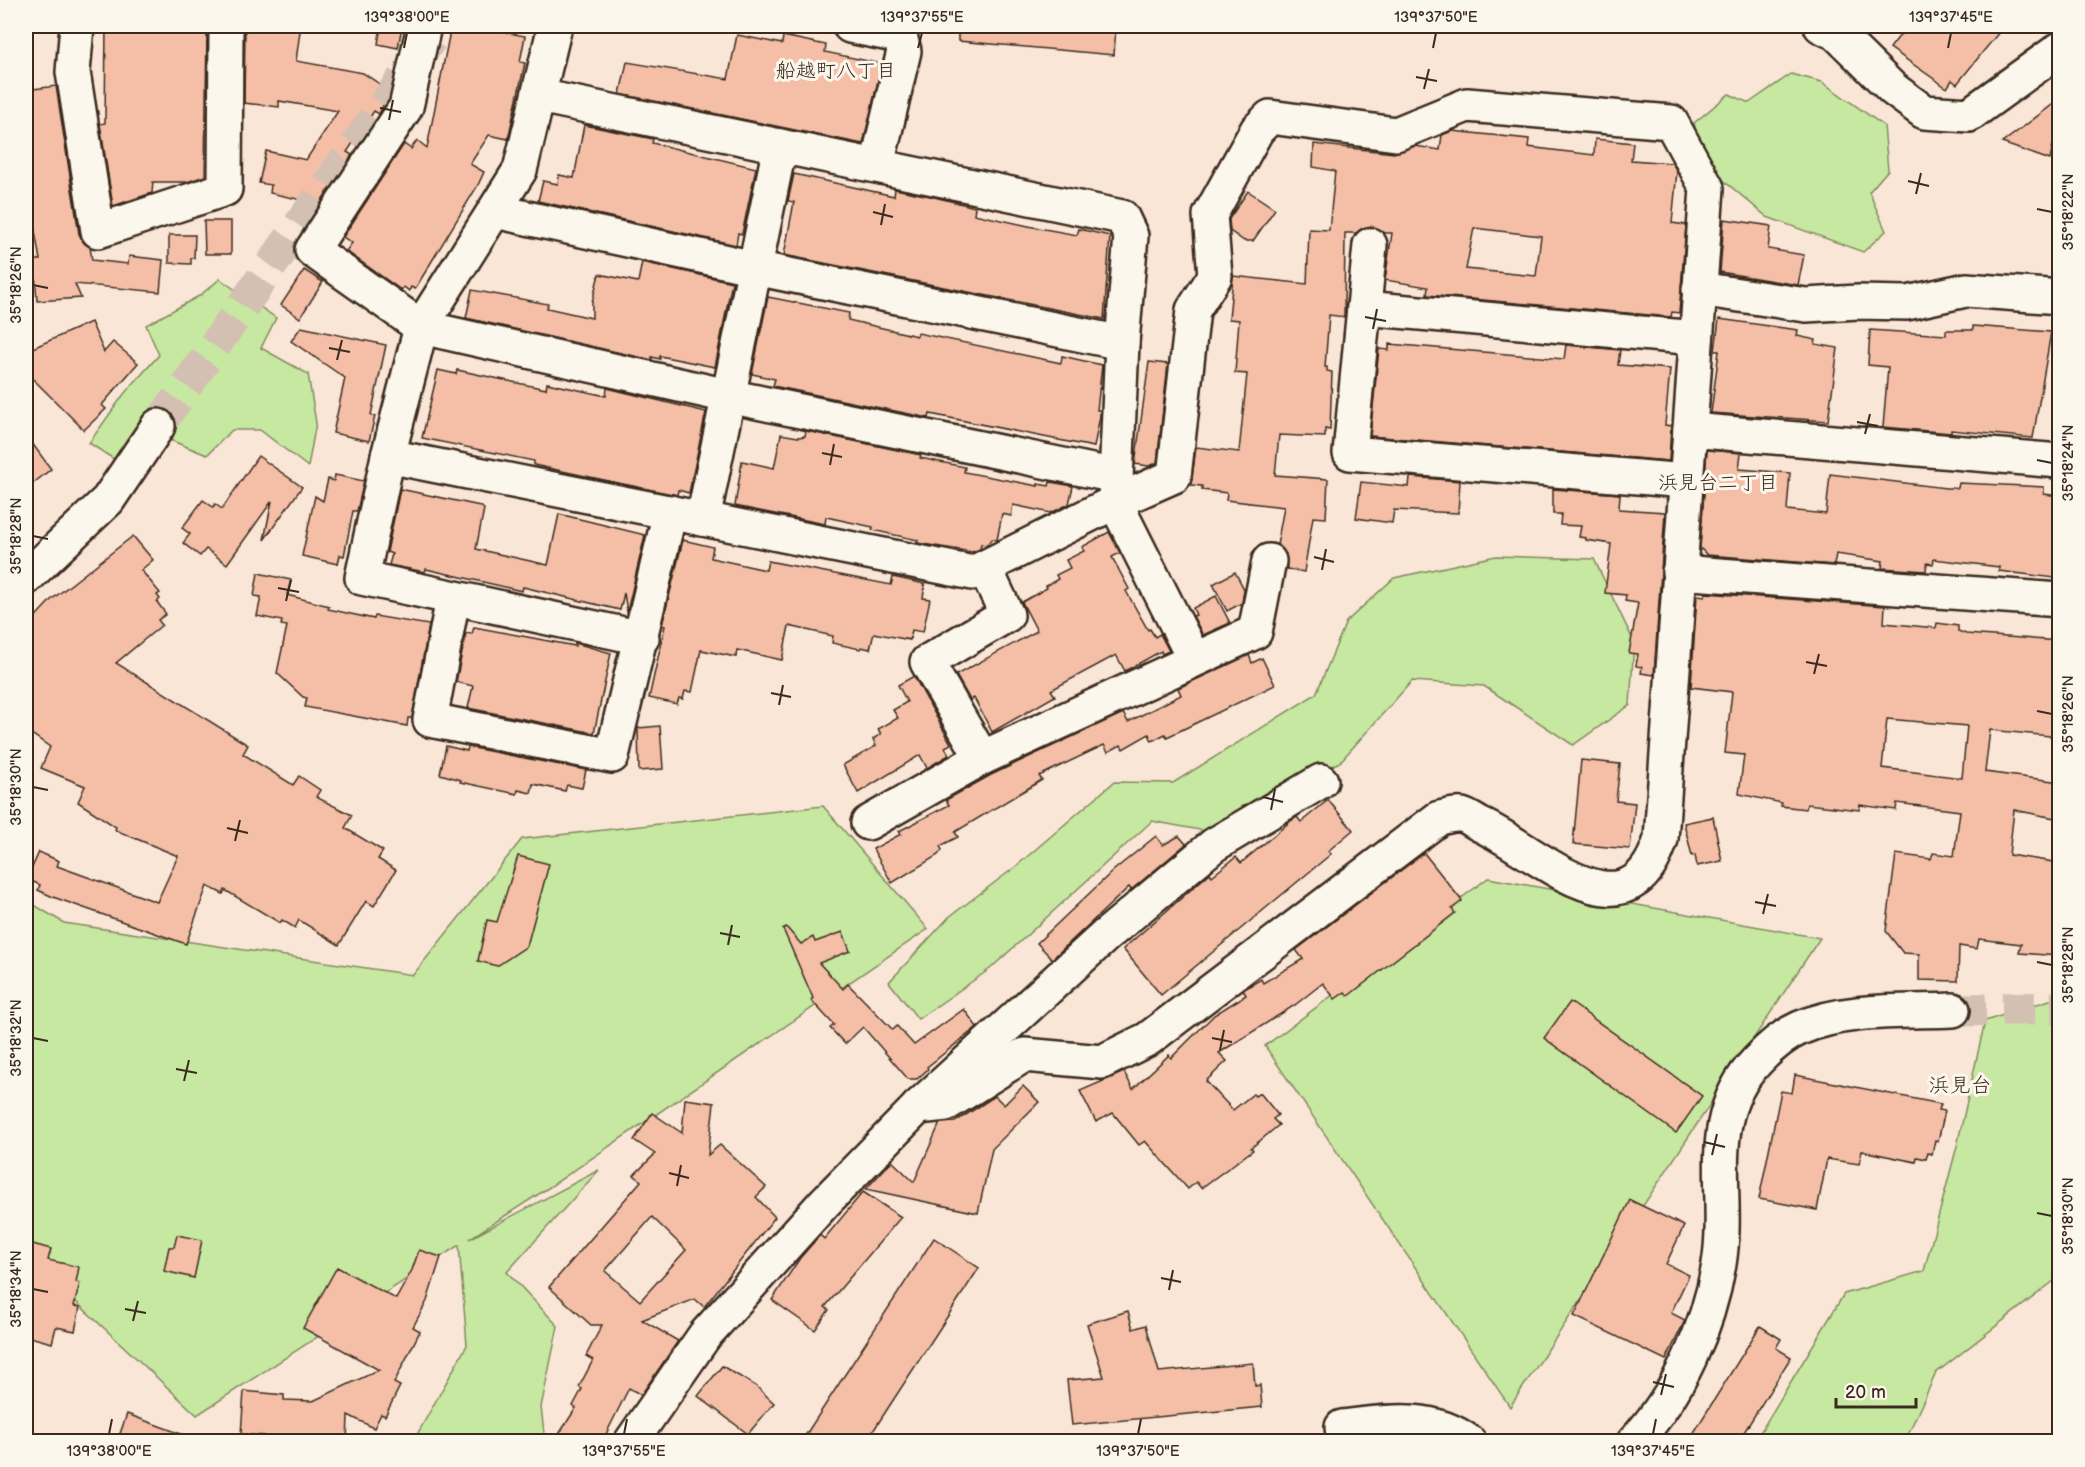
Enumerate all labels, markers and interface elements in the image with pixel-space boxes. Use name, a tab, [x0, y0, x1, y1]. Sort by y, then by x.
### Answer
text: 139°38'00"E	[364, 8, 450, 27]
text: 139°37'55"E	[880, 8, 964, 27]
text: 139°37'50"E	[1394, 8, 1478, 27]
text: 139°37'45"E	[1909, 8, 1993, 27]
district label: 船越町八丁目	[776, 59, 896, 83]
text: 35°18'22"N	[2059, 173, 2078, 251]
text: 35°18'26"N	[7, 246, 26, 324]
text: 35°18'24"N	[2059, 424, 2078, 502]
district label: 浜見台二丁目	[1658, 471, 1778, 495]
text: 35°18'28"N	[7, 498, 26, 574]
text: 35°18'26"N	[2059, 675, 2078, 753]
text: 35°18'30"N	[7, 748, 26, 826]
text: 35°18'28"N	[2059, 927, 2078, 1003]
text: 35°18'32"N	[7, 999, 26, 1077]
district label: 浜見台	[1929, 1073, 1992, 1098]
text: 35°18'30"N	[2059, 1177, 2078, 1255]
text: 35°18'34"N	[7, 1250, 26, 1328]
scale bar	[1836, 1371, 1916, 1409]
text: 20 m	[1845, 1382, 1886, 1403]
text: 139°38'00"E	[66, 1442, 152, 1461]
text: 139°37'55"E	[582, 1442, 666, 1461]
text: 139°37'50"E	[1096, 1442, 1180, 1461]
text: 139°37'45"E	[1611, 1442, 1695, 1461]

